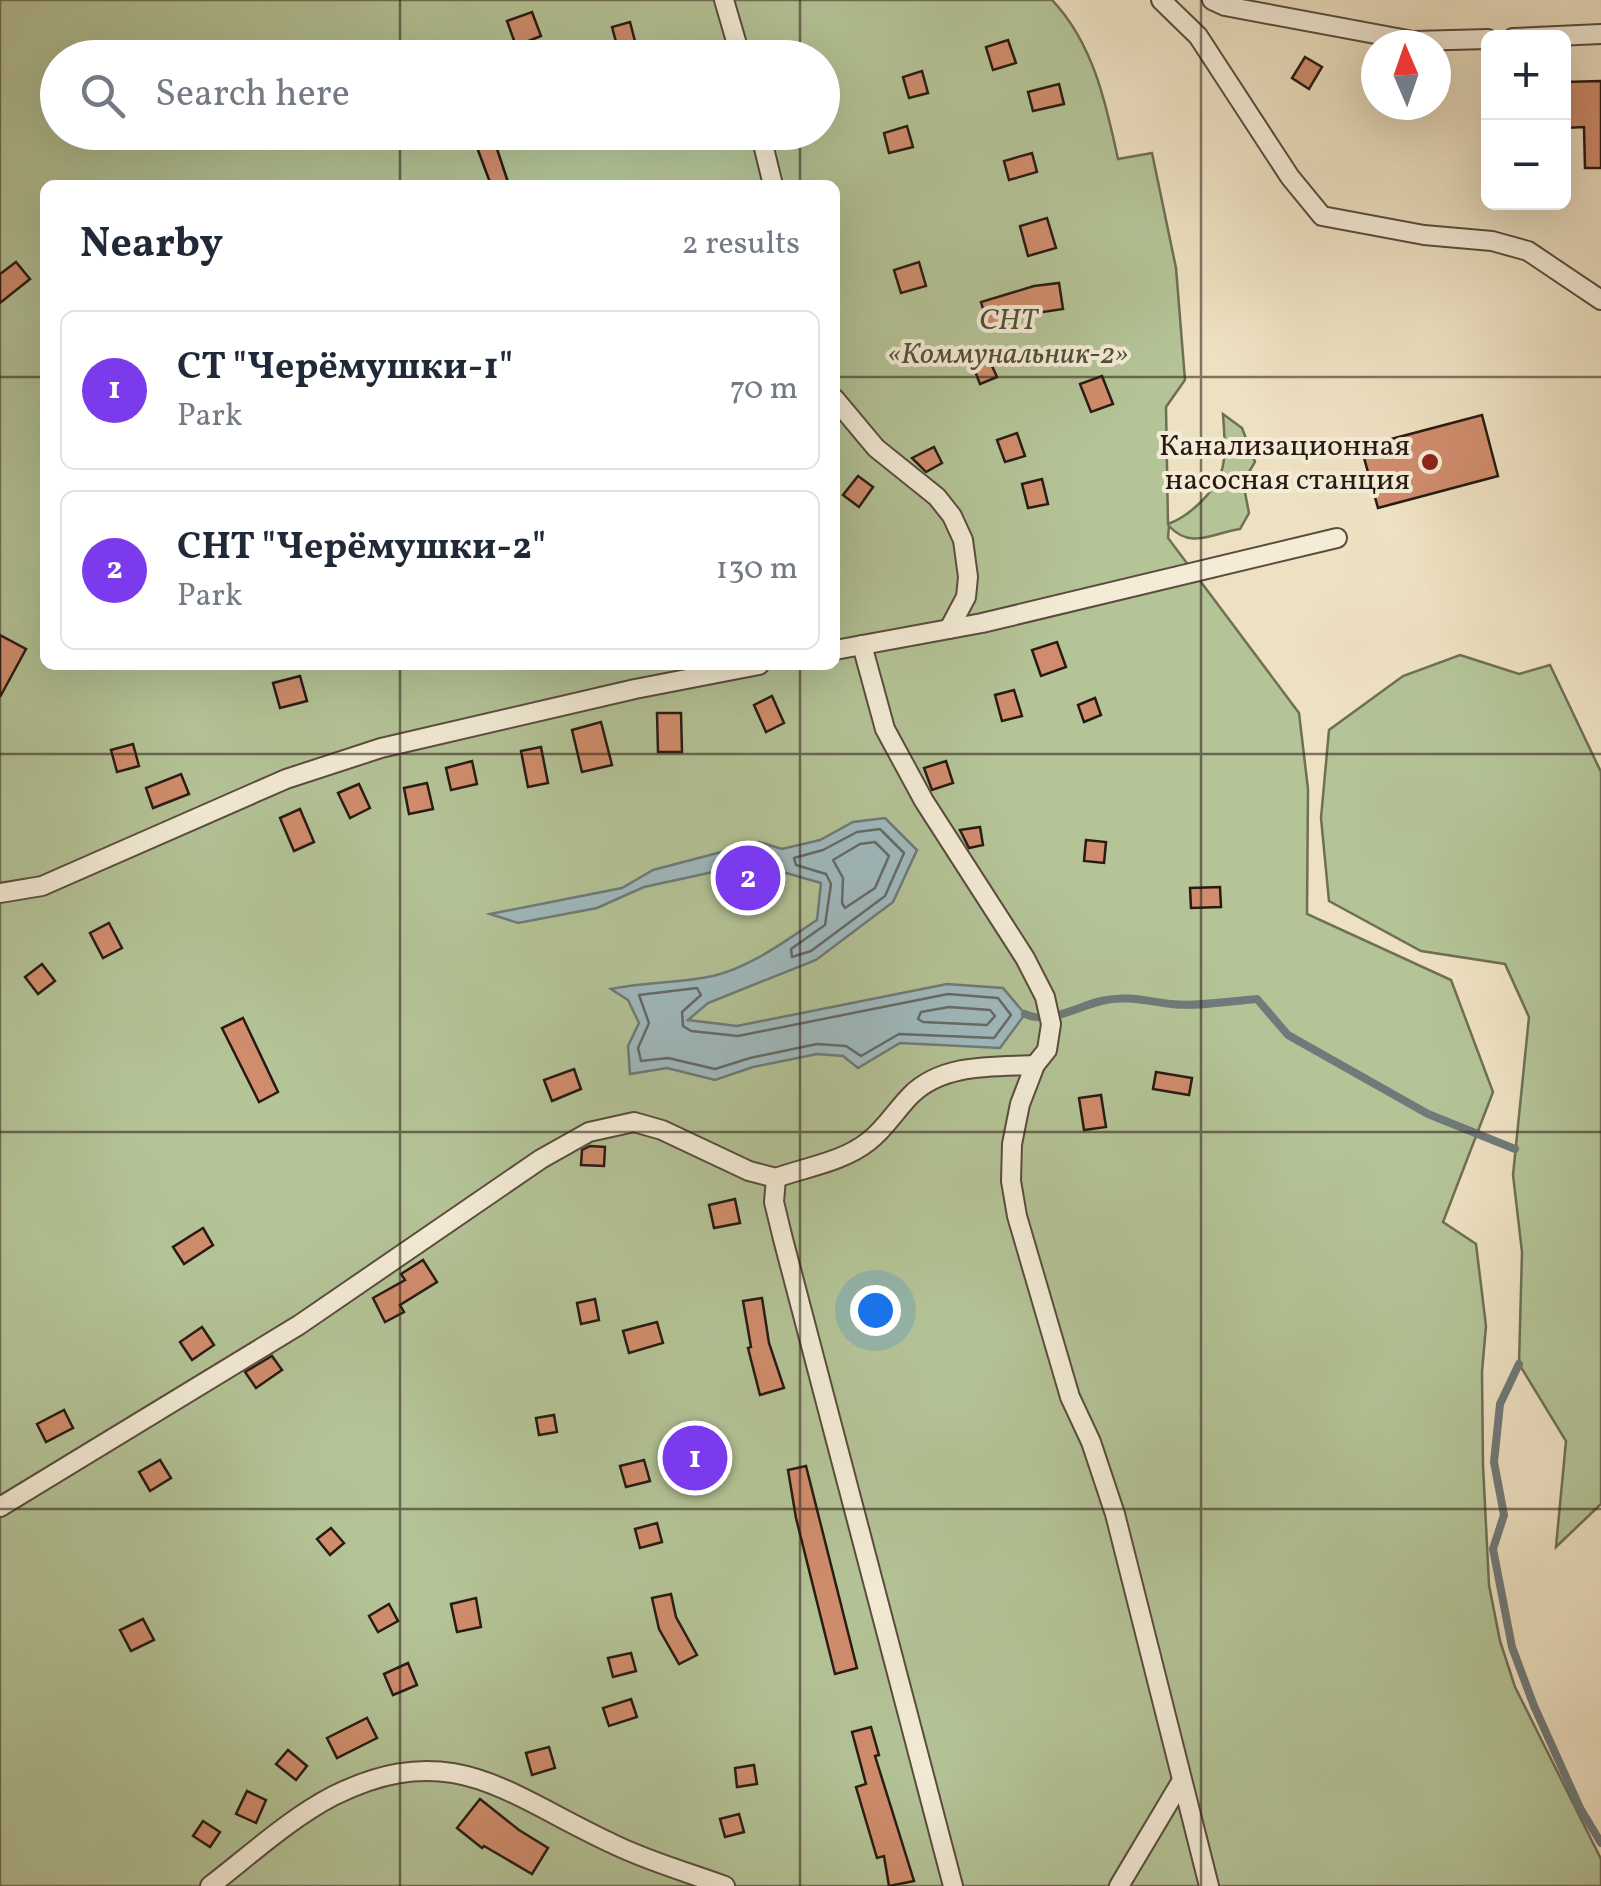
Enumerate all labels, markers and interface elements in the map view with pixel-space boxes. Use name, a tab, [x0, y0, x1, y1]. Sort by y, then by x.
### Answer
north arrow	[1361, 30, 1451, 120]
map controls	[1481, 30, 1571, 210]
button: +	[1481, 30, 1571, 120]
search box	[40, 40, 840, 150]
icon: search	[75, 68, 130, 123]
text: Search here	[155, 69, 350, 122]
button: −	[1481, 120, 1571, 210]
text: Nearby	[80, 216, 223, 275]
text: 2 results	[682, 223, 800, 267]
park label: СНТ «Коммунальник-2»	[888, 300, 1128, 376]
text: СТ "Черёмушки-1"	[177, 342, 513, 395]
text: 1	[108, 368, 121, 412]
text: 70 m	[730, 368, 798, 412]
text: Park	[177, 395, 242, 439]
place label: Канализационная насосная станция	[1159, 426, 1410, 502]
marker: Канализационная насосная станция	[1419, 451, 1441, 473]
text: СНТ "Черёмушки-2"	[177, 522, 546, 575]
text: 2	[106, 548, 123, 592]
text: 130 m	[716, 548, 798, 592]
text: Park	[177, 575, 242, 619]
pin: 2	[716, 840, 780, 916]
your location	[850, 1285, 901, 1336]
pin: 1	[662, 1420, 728, 1496]

